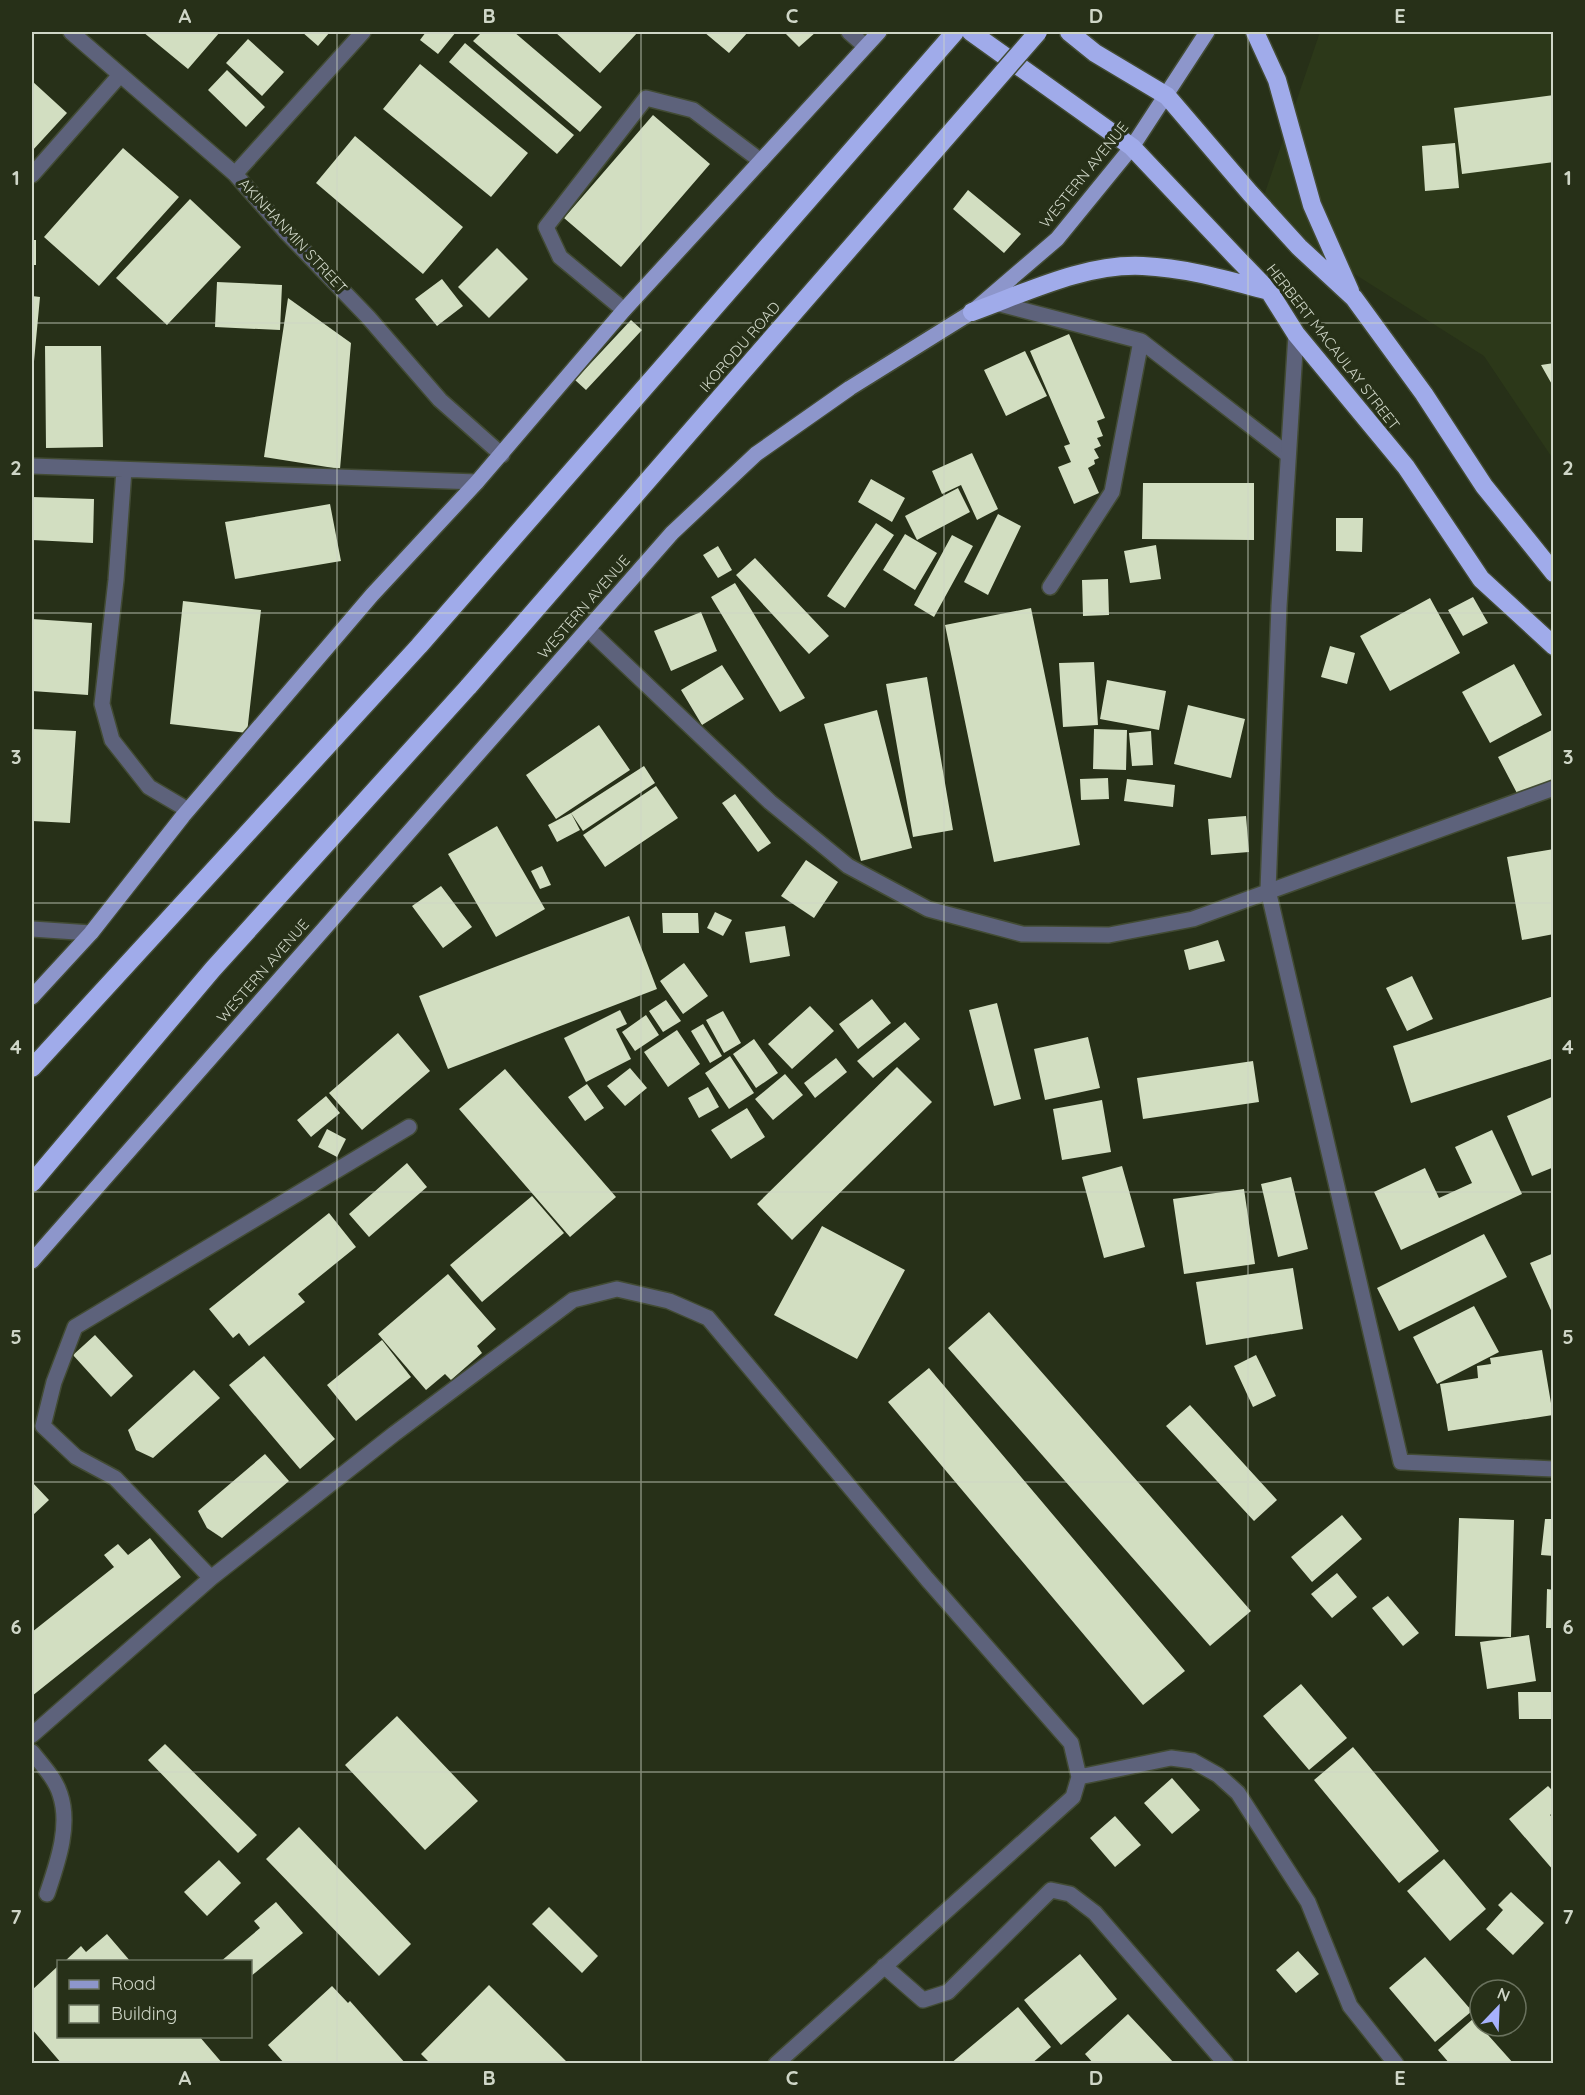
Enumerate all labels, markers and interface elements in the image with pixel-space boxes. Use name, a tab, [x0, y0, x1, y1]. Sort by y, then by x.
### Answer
text: A	[179, 3, 192, 28]
text: B	[482, 3, 496, 28]
text: C	[786, 3, 799, 28]
text: D	[1089, 3, 1103, 28]
text: E	[1394, 3, 1406, 28]
street label: WESTERN AVENUE	[1035, 118, 1132, 232]
text: 1	[12, 165, 20, 190]
text: 1	[1564, 165, 1572, 190]
street label: AKINHANMIN STREET	[235, 174, 352, 297]
street label: HERBERT MACAULAY STREET	[1263, 260, 1404, 434]
street label: IKORODU ROAD	[695, 297, 784, 396]
text: 2	[10, 455, 22, 480]
text: 2	[1562, 455, 1574, 480]
street label: WESTERN AVENUE	[533, 551, 634, 662]
text: 3	[11, 744, 21, 769]
text: 3	[1563, 744, 1573, 769]
street label: WESTERN AVENUE	[212, 915, 313, 1026]
text: 4	[10, 1034, 22, 1059]
text: 4	[1562, 1034, 1574, 1059]
text: 5	[10, 1324, 22, 1349]
text: 5	[1562, 1324, 1574, 1349]
text: 6	[10, 1614, 22, 1639]
text: 6	[1562, 1614, 1574, 1639]
text: 7	[11, 1904, 22, 1929]
text: 7	[1563, 1904, 1574, 1929]
legend	[57, 1960, 252, 2038]
text: Road	[111, 1972, 156, 1995]
north arrow	[1468, 1978, 1528, 2038]
text: N	[1495, 1983, 1513, 2006]
text: Building	[111, 2002, 177, 2025]
text: A	[179, 2065, 192, 2090]
text: B	[482, 2065, 496, 2090]
text: C	[786, 2065, 799, 2090]
text: D	[1089, 2065, 1103, 2090]
text: E	[1394, 2065, 1406, 2090]

